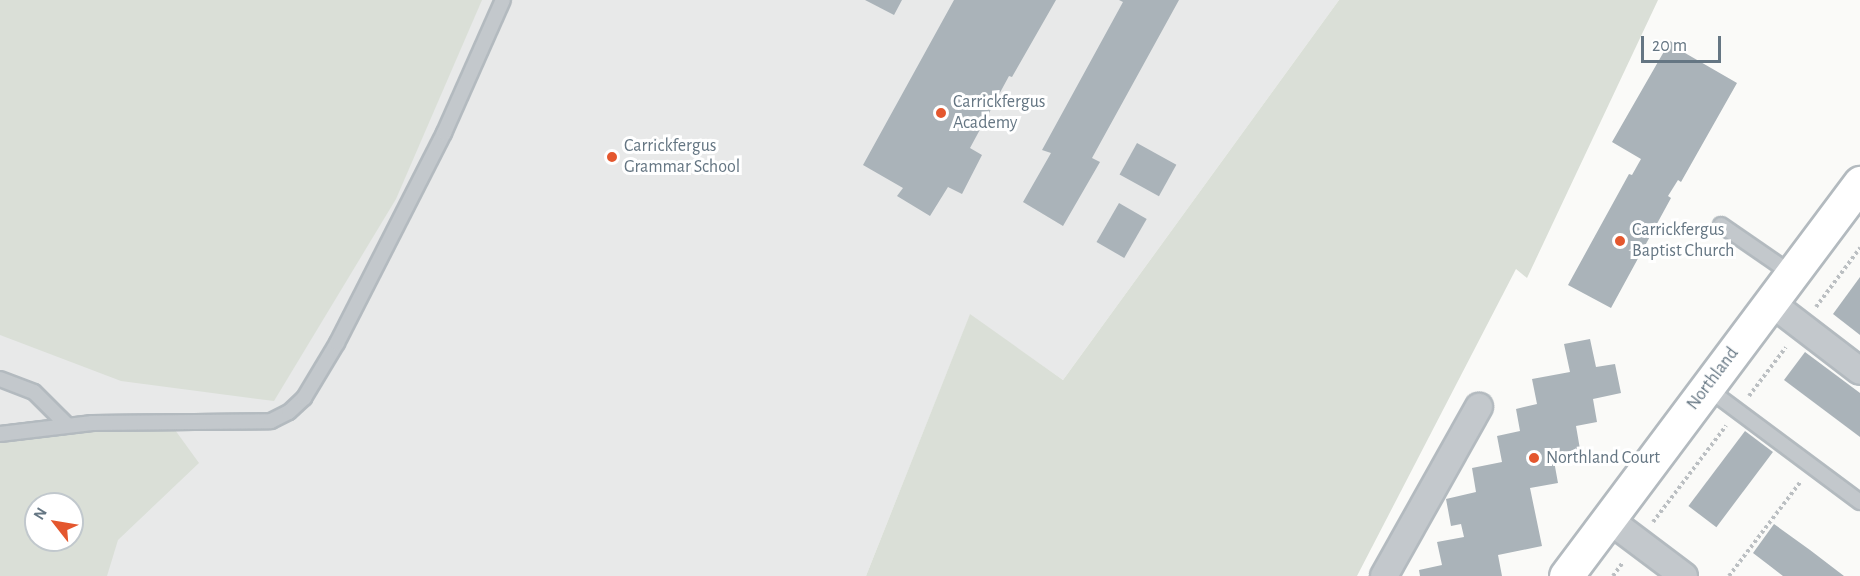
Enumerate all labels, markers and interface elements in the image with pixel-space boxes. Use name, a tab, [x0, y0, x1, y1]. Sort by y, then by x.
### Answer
scale bar	[1644, 24, 1724, 62]
text: 20 m	[1652, 37, 1687, 55]
place label: Carrickfergus Academy	[953, 92, 1045, 134]
marker: Carrickfergus Academy	[934, 106, 948, 120]
place label: Carrickfergus Grammar School	[624, 136, 740, 178]
marker: Carrickfergus Grammar School	[605, 150, 619, 164]
place label: Carrickfergus Baptist Church	[1632, 220, 1734, 262]
marker: Carrickfergus Baptist Church	[1613, 234, 1627, 248]
street label: Northland	[1682, 343, 1744, 415]
place label: Northland Court	[1546, 447, 1660, 469]
marker: Northland Court	[1527, 451, 1541, 465]
north arrow	[24, 492, 84, 552]
text: N	[31, 505, 50, 523]

